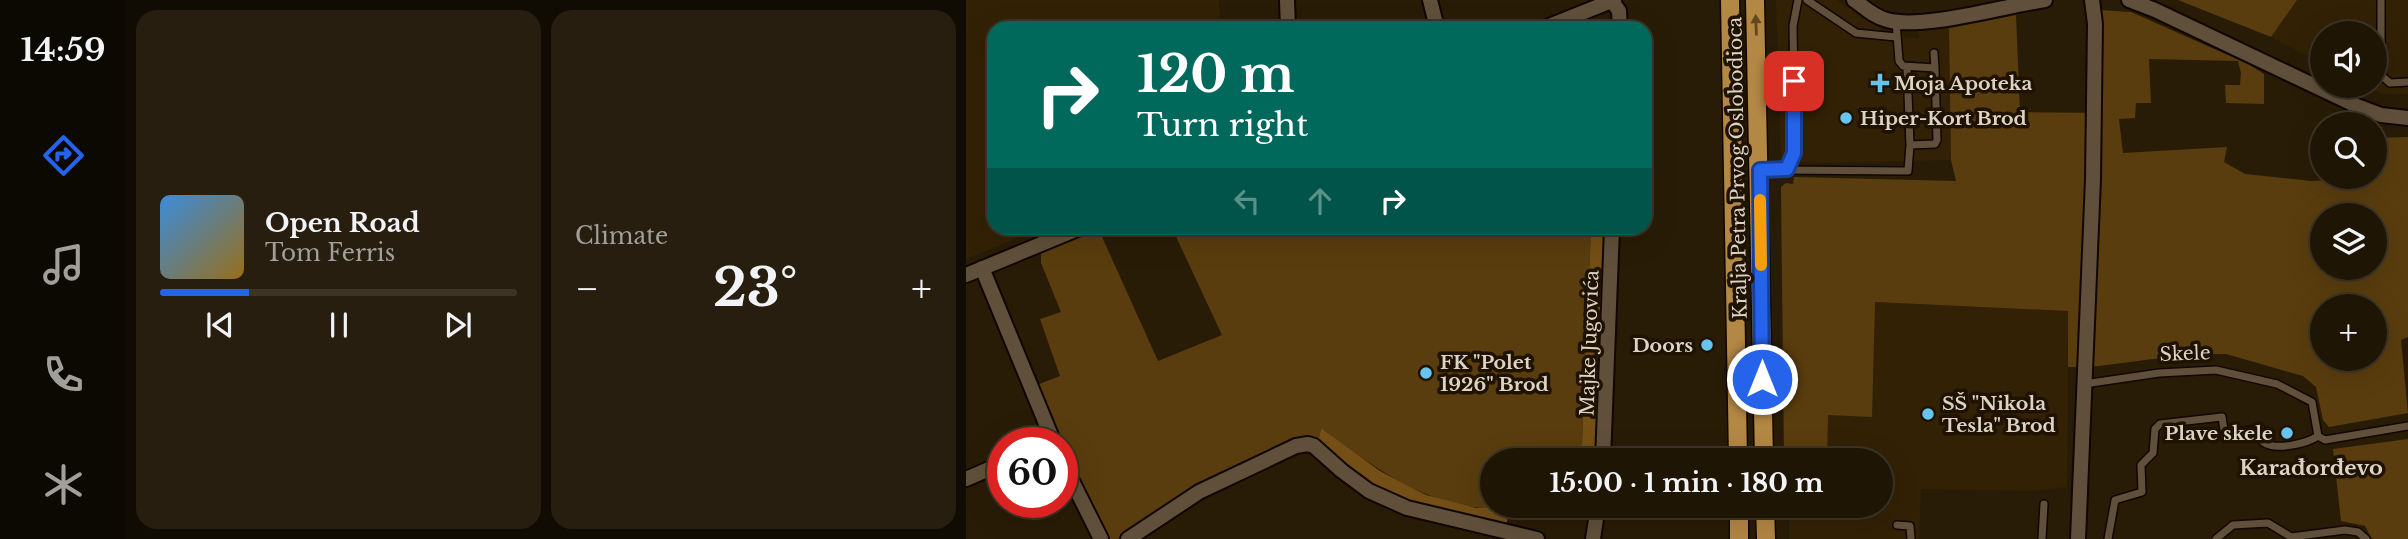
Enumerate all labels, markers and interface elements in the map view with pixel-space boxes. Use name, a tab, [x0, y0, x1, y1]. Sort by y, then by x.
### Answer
one-way arrow	[1750, 13, 1761, 35]
street label: Kralja Petra Prvog Oslobodioca	[1723, 16, 1752, 319]
map controls	[2310, 21, 2387, 371]
button: sound	[2310, 21, 2387, 98]
text: 14:59	[21, 30, 105, 70]
text: 120 m	[1137, 44, 1295, 105]
icon: right	[1022, 49, 1113, 140]
pin	[1764, 51, 1824, 111]
icon: arrive	[1775, 62, 1813, 100]
place label: Moja Apoteka	[1894, 72, 2032, 95]
marker: Moja Apoteka	[1872, 75, 1888, 91]
text: Turn right	[1137, 105, 1308, 145]
place label: Hiper-Kort Brod	[1860, 107, 2027, 130]
marker: Hiper-Kort Brod	[1838, 110, 1854, 126]
button: search	[2310, 112, 2387, 189]
icon: directions	[39, 131, 88, 180]
icon: left	[1228, 182, 1266, 220]
icon: ahead	[1301, 182, 1339, 220]
icon: right	[1374, 182, 1412, 220]
button: layers	[2310, 203, 2387, 280]
text: Open Road	[265, 207, 420, 239]
text: Climate	[575, 222, 668, 250]
text: Tom Ferris	[265, 239, 395, 267]
icon: music	[39, 240, 88, 289]
text: 23°	[713, 256, 797, 320]
text: −	[575, 265, 599, 312]
text: +	[911, 265, 932, 312]
street label: Majke Jugovića	[1575, 269, 1604, 417]
button: +	[2310, 294, 2387, 371]
icon: previous	[201, 306, 239, 344]
icon: pause	[320, 306, 358, 344]
icon: next	[439, 306, 477, 344]
place label: Doors	[1632, 334, 1693, 357]
marker: Doors	[1699, 337, 1715, 353]
street label: Skele	[2159, 341, 2211, 366]
position arrow	[1725, 342, 1799, 416]
icon: phone	[39, 350, 88, 399]
place label: FK "Polet 1926" Brod	[1440, 351, 1549, 396]
marker: FK "Polet 1926" Brod	[1418, 365, 1434, 381]
place label: SŠ "Nikola Tesla" Brod	[1942, 392, 2056, 437]
marker: SŠ "Nikola Tesla" Brod	[1920, 406, 1936, 422]
place label: Plave skele	[2165, 422, 2273, 445]
marker: Plave skele	[2279, 425, 2295, 441]
speed limit sign: 60	[987, 427, 1078, 518]
district label: Karađorđevo	[2239, 455, 2383, 481]
icon: climate	[39, 460, 88, 509]
text: 15:00 · 1 min · 180 m	[1549, 467, 1824, 499]

